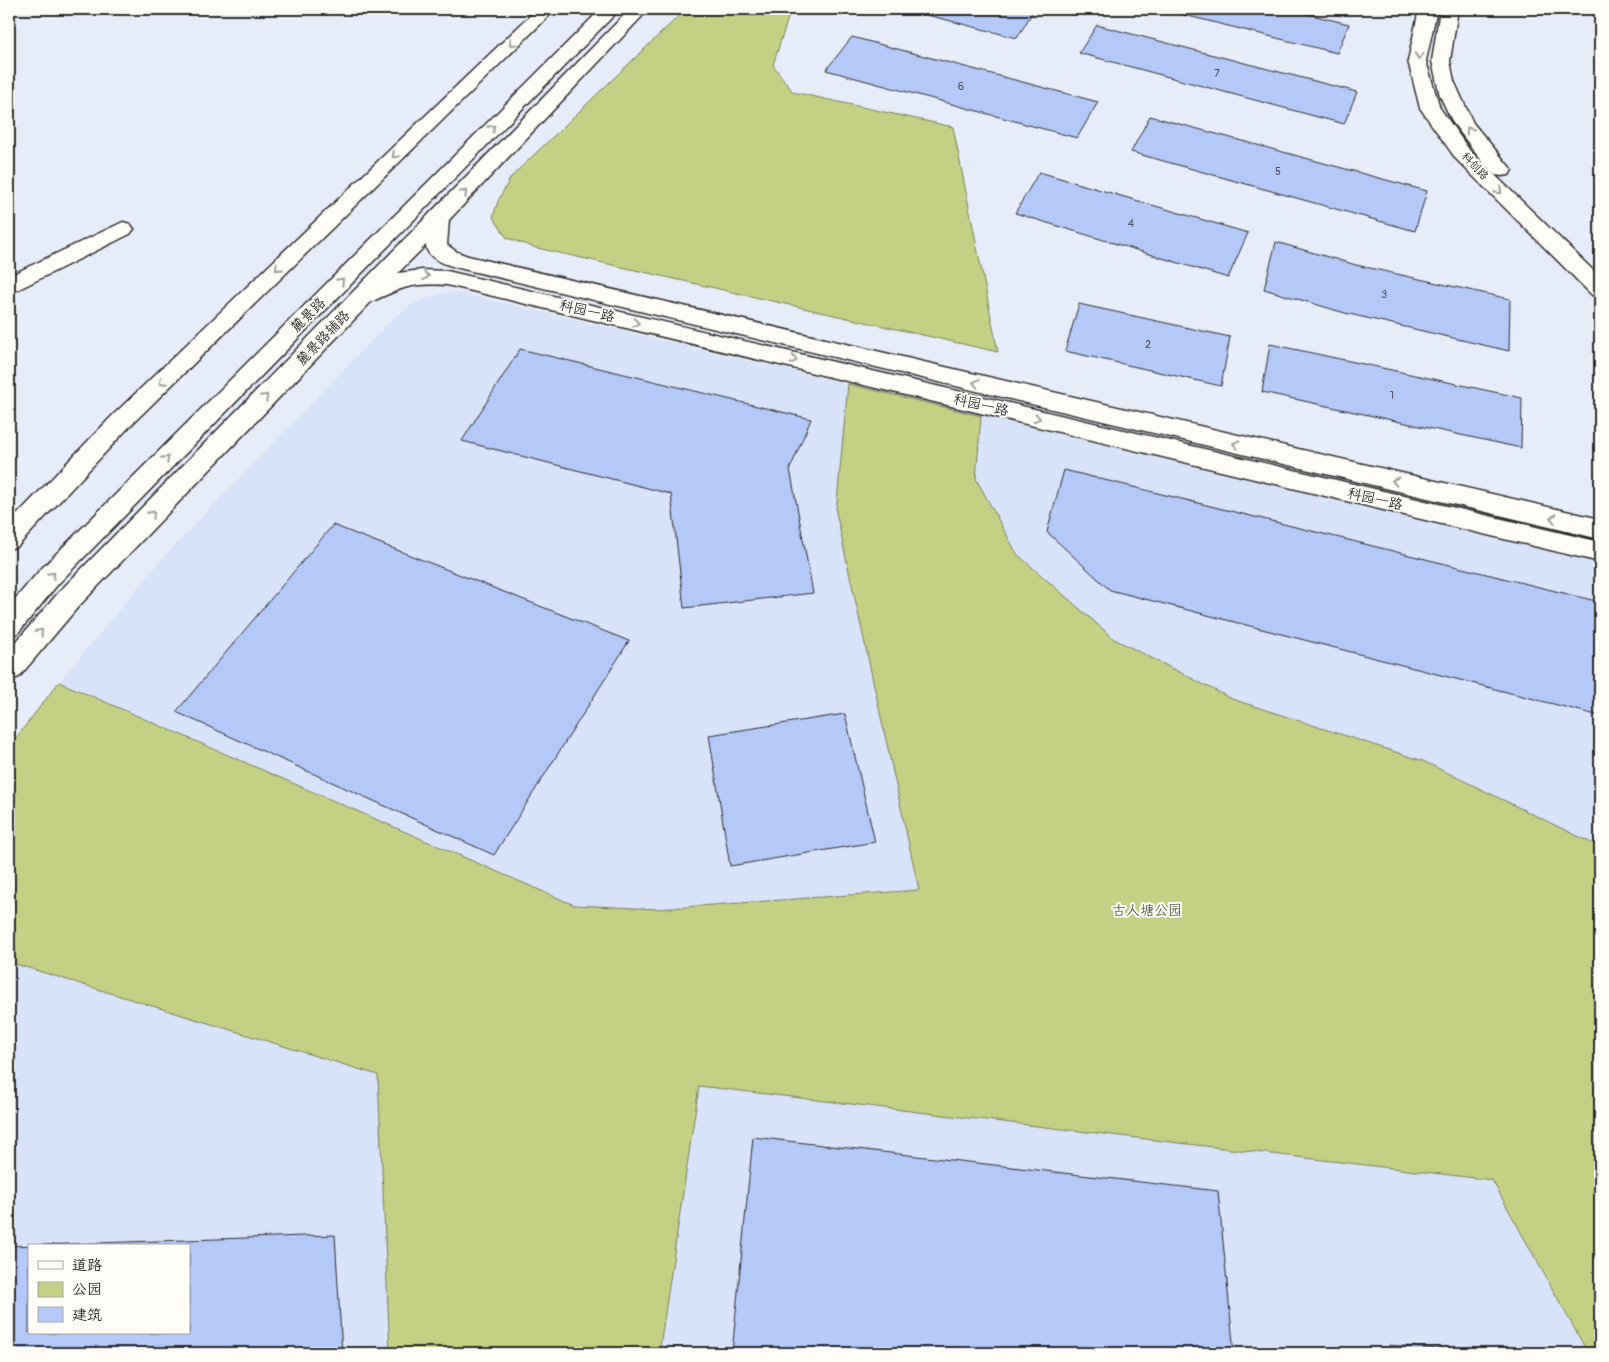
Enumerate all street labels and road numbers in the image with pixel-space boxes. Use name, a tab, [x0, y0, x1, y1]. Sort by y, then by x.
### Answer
street label: 科创路	[1459, 150, 1491, 182]
street label: 麓景路	[287, 294, 329, 336]
street label: 科园一路	[558, 296, 616, 326]
street label: 麓景路辅路	[293, 307, 353, 369]
street label: 科园一路	[952, 390, 1010, 420]
street label: 科园一路	[1346, 484, 1404, 514]

